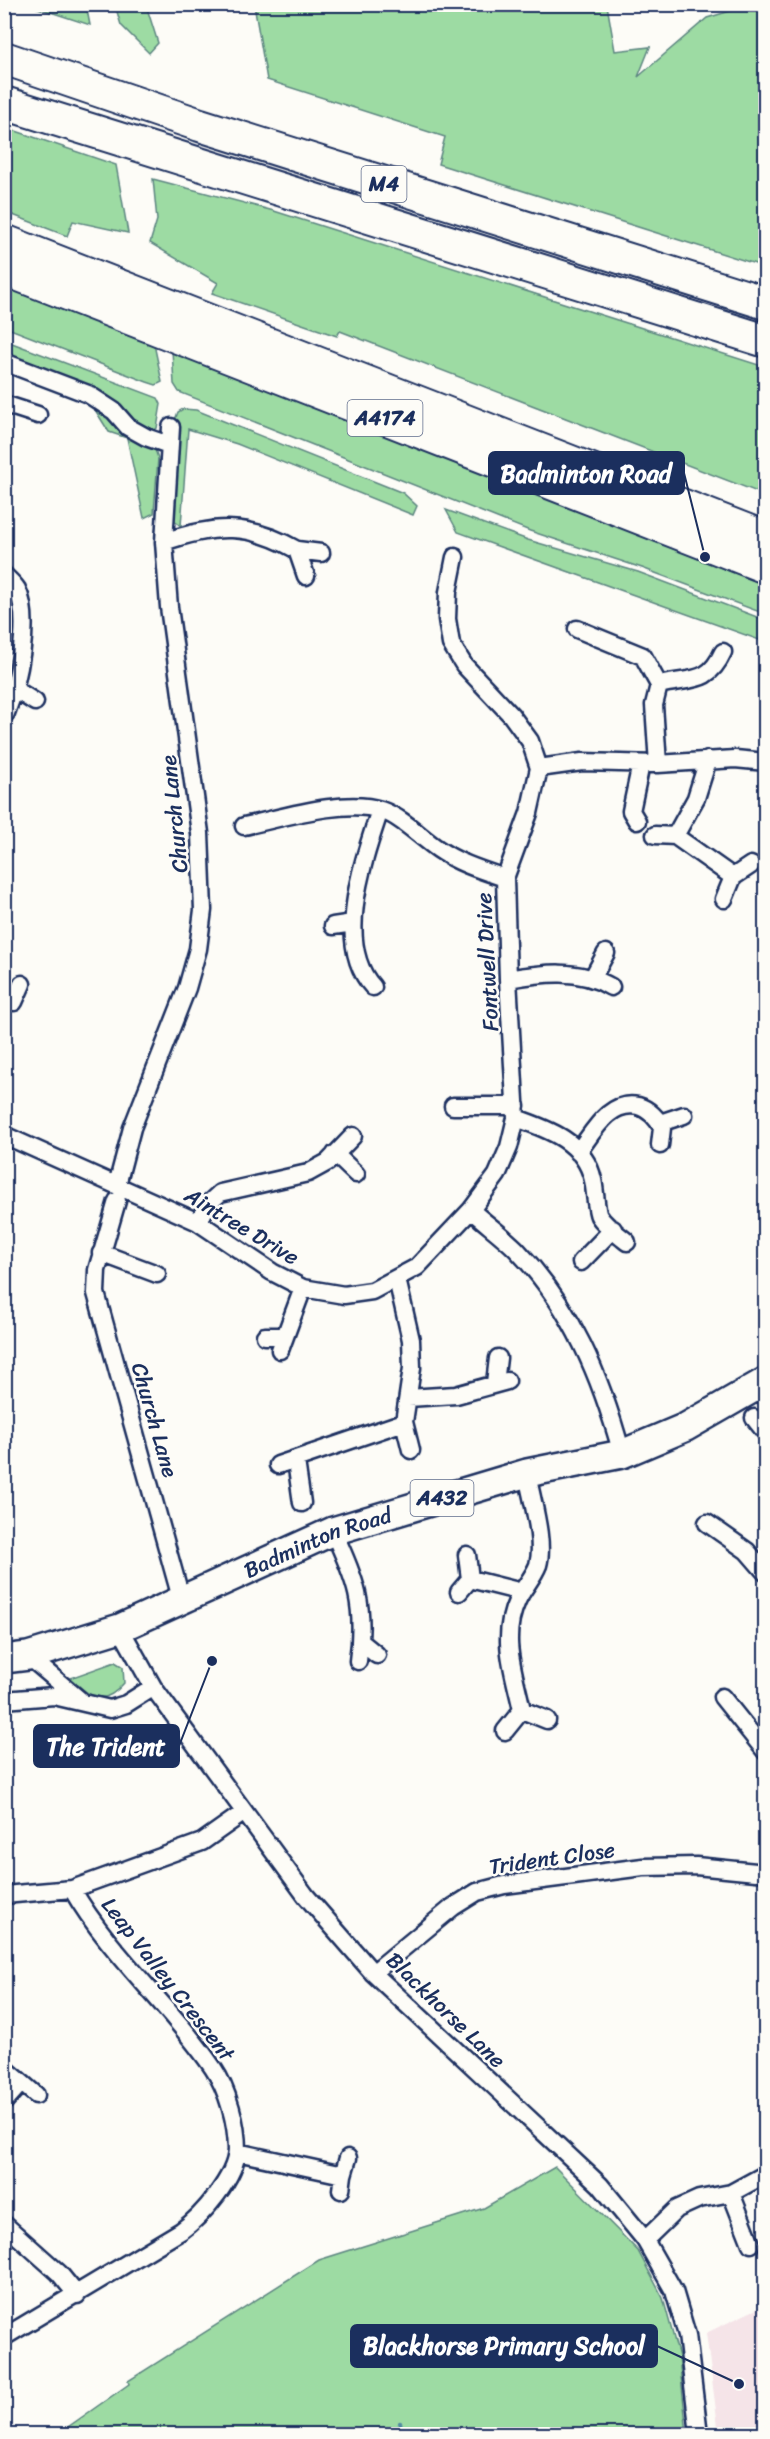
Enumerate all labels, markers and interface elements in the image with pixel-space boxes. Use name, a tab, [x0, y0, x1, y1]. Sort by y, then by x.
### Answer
road number: M4	[362, 166, 406, 202]
road number: A4174	[348, 400, 422, 436]
callout: Badminton Road	[489, 452, 684, 494]
text: Badminton Road	[501, 453, 674, 495]
street label: Church Lane	[148, 753, 200, 875]
street label: Fontwell Drive	[464, 891, 510, 1033]
street label: Aintree Drive	[176, 1176, 307, 1276]
street label: Church Lane	[120, 1358, 190, 1482]
road number: A432	[410, 1480, 474, 1516]
street label: Badminton Road	[237, 1495, 397, 1589]
callout: The Trident	[34, 1725, 179, 1767]
text: The Trident	[46, 1726, 166, 1768]
street label: Trident Close	[487, 1830, 617, 1886]
street label: Leap Valley Crescent	[91, 1888, 246, 2071]
street label: Blackhorse Lane	[377, 1942, 515, 2078]
callout: Blackhorse Primary School	[351, 2325, 657, 2367]
text: Blackhorse Primary School	[363, 2325, 646, 2367]

